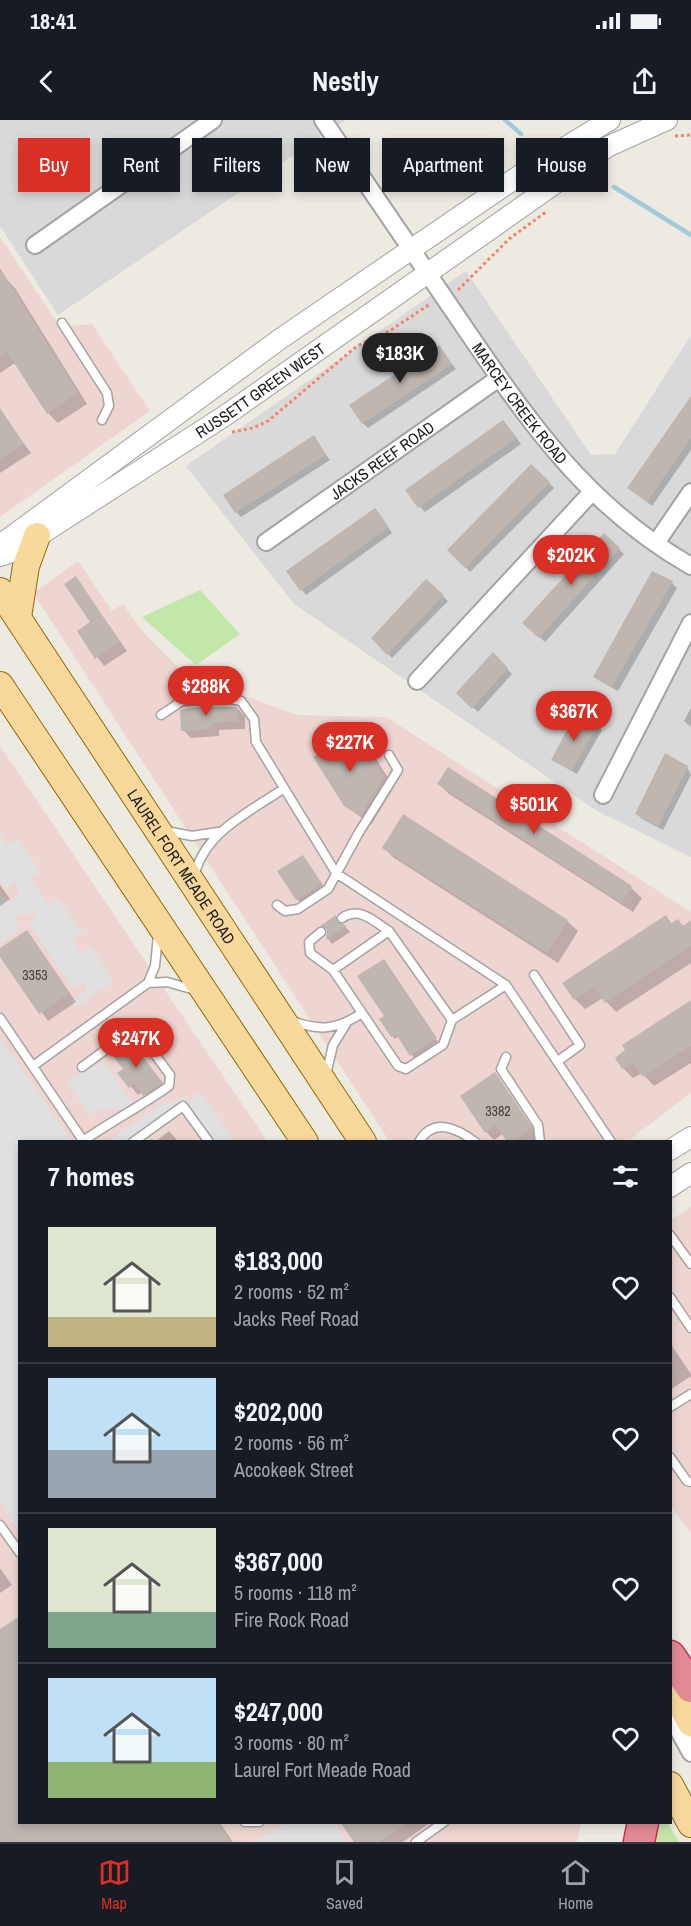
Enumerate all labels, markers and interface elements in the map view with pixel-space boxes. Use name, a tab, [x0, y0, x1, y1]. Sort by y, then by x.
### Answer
text: 18:41	[30, 6, 76, 36]
text: Nestly	[312, 63, 379, 99]
icon: back	[30, 65, 63, 98]
icon: share	[628, 65, 661, 98]
chip: Buy	[18, 138, 90, 192]
chip: Rent	[102, 138, 180, 192]
chip: Filters	[192, 138, 282, 192]
chip: New	[294, 138, 370, 192]
chip: Apartment	[382, 138, 504, 192]
chip: House	[516, 138, 608, 192]
pin: $183K	[358, 333, 442, 384]
street label: RUSSETT GREEN WEST	[191, 338, 329, 443]
street label: MARCEY CREEK ROAD	[467, 338, 573, 469]
text: $183K	[376, 339, 424, 366]
street label: JACKS REEF ROAD	[326, 416, 439, 505]
pin: $202K	[529, 535, 613, 586]
text: $202K	[547, 541, 595, 568]
pin: $288K	[164, 666, 248, 717]
text: $288K	[182, 672, 230, 699]
pin: $367K	[532, 691, 616, 742]
text: $367K	[550, 697, 598, 724]
pin: $227K	[308, 722, 392, 773]
text: $227K	[326, 728, 374, 755]
pin: $501K	[492, 784, 576, 835]
street label: LAUREL FORT MEADE ROAD	[122, 785, 241, 948]
text: $501K	[510, 790, 558, 817]
house number: 3353	[22, 966, 48, 984]
pin: $247K	[94, 1018, 178, 1069]
text: $247K	[112, 1024, 160, 1051]
house number: 3382	[485, 1102, 511, 1120]
text: 7 homes	[48, 1159, 135, 1194]
icon: filters	[609, 1160, 642, 1193]
text: $183,000	[234, 1243, 323, 1278]
icon: home	[96, 1251, 168, 1323]
icon: heart	[609, 1271, 642, 1304]
text: 2 rooms · 52 m²	[234, 1278, 349, 1305]
text: Jacks Reef Road	[234, 1305, 359, 1332]
text: $202,000	[234, 1394, 323, 1429]
icon: home	[96, 1402, 168, 1474]
icon: heart	[609, 1422, 642, 1455]
text: 2 rooms · 56 m²	[234, 1429, 349, 1456]
text: Accokeek Street	[234, 1456, 353, 1483]
text: $367,000	[234, 1544, 323, 1579]
icon: home	[96, 1552, 168, 1624]
icon: heart	[609, 1572, 642, 1605]
text: 5 rooms · 118 m²	[234, 1579, 357, 1606]
text: Fire Rock Road	[234, 1606, 349, 1633]
text: $247,000	[234, 1694, 323, 1729]
icon: home	[96, 1702, 168, 1774]
icon: heart	[609, 1722, 642, 1755]
text: 3 rooms · 80 m²	[234, 1729, 349, 1756]
text: Laurel Fort Meade Road	[234, 1756, 411, 1783]
tab: Map	[98, 1856, 131, 1914]
tab: Saved	[326, 1856, 363, 1914]
tab: Home	[558, 1856, 593, 1914]

